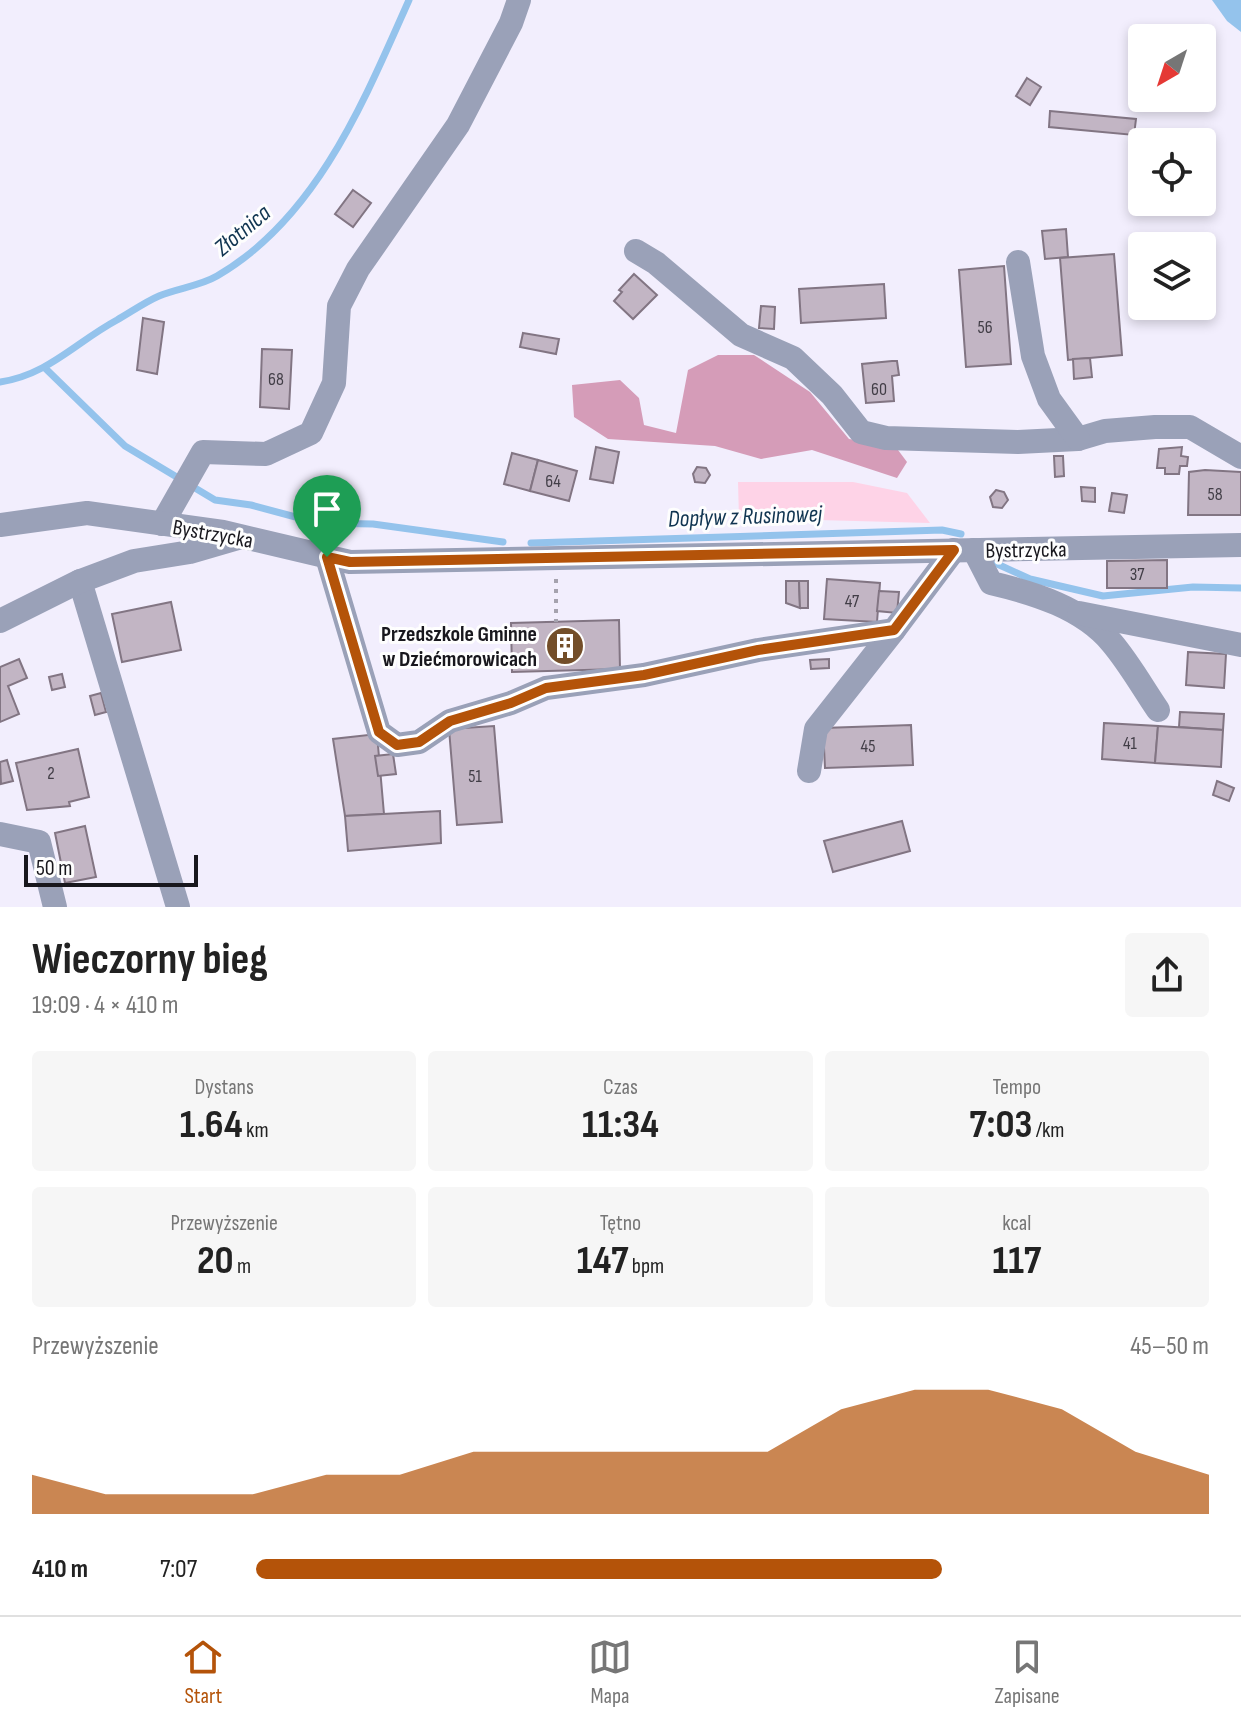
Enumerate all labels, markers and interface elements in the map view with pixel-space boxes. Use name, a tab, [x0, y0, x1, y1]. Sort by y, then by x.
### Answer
north arrow	[1128, 24, 1216, 112]
map controls	[1128, 24, 1216, 320]
button: locate	[1128, 128, 1216, 216]
water label: Złotnica	[207, 198, 277, 263]
button: layers	[1128, 232, 1216, 320]
house number: 56	[977, 317, 993, 338]
house number: 68	[268, 369, 284, 390]
house number: 60	[871, 379, 887, 400]
house number: 64	[545, 471, 561, 492]
pin	[293, 475, 361, 557]
house number: 58	[1207, 484, 1223, 505]
icon: arrive	[305, 487, 349, 531]
water label: Dopływ z Rusinowej	[668, 499, 823, 534]
street label: Bystrzycka	[170, 514, 255, 555]
street label: Bystrzycka	[985, 536, 1067, 565]
house number: 37	[1130, 564, 1145, 585]
house number: 47	[845, 591, 860, 612]
place label: Przedszkole Gminne w Dziećmorowicach	[381, 621, 537, 673]
building icon: Przedszkole Gminne w Dziećmorowicach	[544, 625, 586, 667]
house number: 41	[1123, 733, 1138, 754]
house number: 45	[861, 736, 875, 757]
house number: 2	[47, 763, 55, 784]
house number: 51	[468, 766, 482, 787]
scale bar	[24, 851, 198, 887]
text: 50 m	[36, 855, 72, 882]
text: Wieczorny bieg	[32, 933, 268, 986]
button: share	[1125, 933, 1209, 1017]
text: 19:09 · 4 × 410 m	[32, 990, 178, 1021]
text: Dystans	[194, 1074, 254, 1101]
text: Czas	[603, 1074, 638, 1101]
text: Tempo	[992, 1074, 1041, 1101]
text: 1.64	[180, 1101, 243, 1149]
text: 11:34	[582, 1101, 659, 1149]
text: 7:03	[969, 1101, 1032, 1149]
text: km	[243, 1117, 269, 1144]
text: /km	[1032, 1117, 1064, 1144]
text: Przewyższenie	[171, 1210, 278, 1237]
text: Tętno	[600, 1210, 641, 1237]
text: kcal	[1002, 1210, 1031, 1237]
text: 20	[197, 1237, 234, 1285]
text: 147	[577, 1237, 628, 1285]
text: 117	[993, 1237, 1041, 1285]
text: m	[234, 1253, 251, 1280]
text: bpm	[628, 1253, 664, 1280]
text: Przewyższenie	[32, 1331, 159, 1362]
text: 45–50 m	[1130, 1331, 1209, 1362]
text: 410 m	[32, 1554, 88, 1585]
text: 7:07	[160, 1554, 197, 1585]
tab: Start	[181, 1635, 225, 1710]
tab: Mapa	[588, 1635, 632, 1710]
tab: Zapisane	[995, 1635, 1060, 1710]

